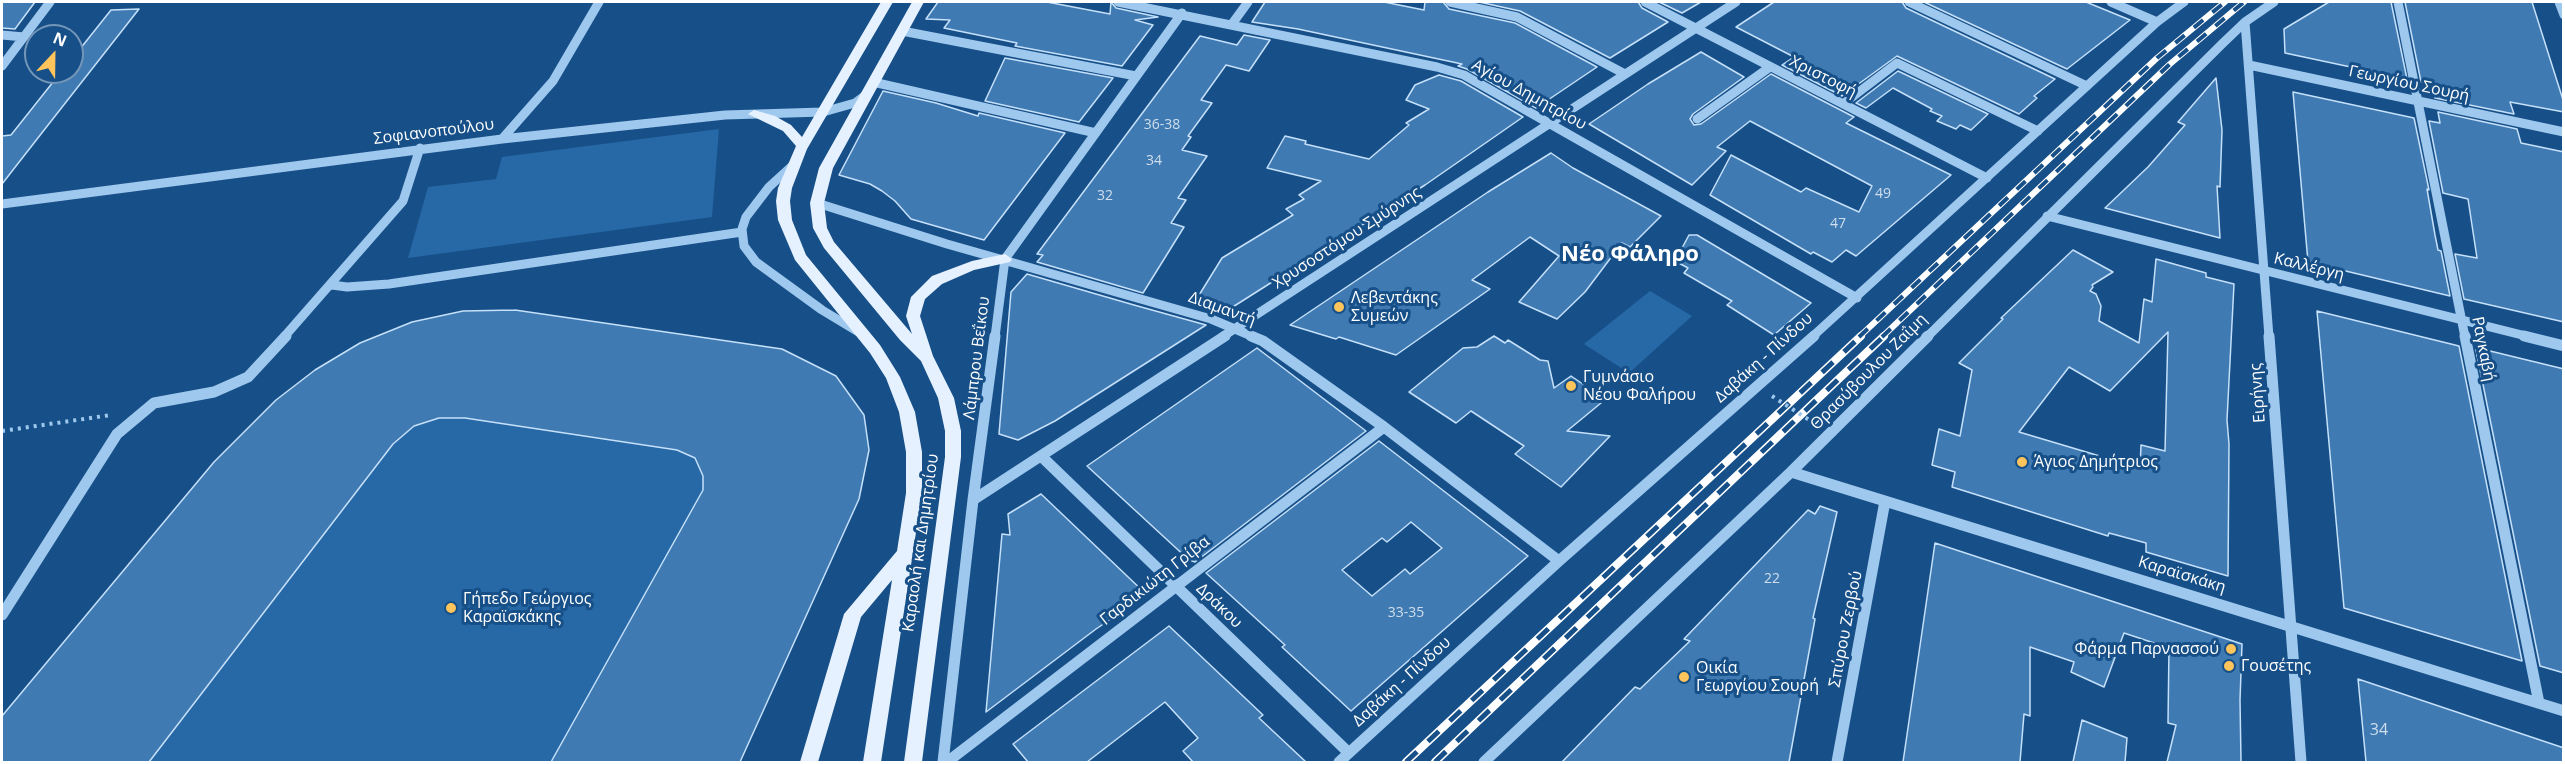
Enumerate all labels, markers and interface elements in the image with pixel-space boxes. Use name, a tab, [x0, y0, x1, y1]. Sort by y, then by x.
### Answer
north arrow	[24, 24, 84, 84]
text: N	[50, 27, 70, 52]
street label: Χριστοφή	[1786, 52, 1860, 102]
street label: Αγίου Δημητρίου	[1468, 56, 1590, 134]
street label: Γεωργίου Σουρή	[2347, 62, 2471, 106]
street label: Σοφιανοπούλου	[373, 115, 495, 149]
house number: 36-38	[1144, 117, 1180, 133]
house number: 34	[1146, 153, 1162, 169]
street label: Χρυσοστόμου Σμύρνης	[1269, 183, 1425, 293]
house number: 49	[1875, 186, 1891, 202]
house number: 32	[1097, 188, 1113, 204]
house number: 47	[1830, 216, 1846, 232]
district label: Νέο Φάληρο	[1561, 242, 1699, 268]
street label: Καλλέργη	[2272, 249, 2346, 285]
street label: Διαμαντή	[1186, 288, 1258, 330]
place label: Λεβεντάκης Συμεών	[1351, 288, 1438, 326]
street label: Λάμπρου Βεΐκου	[960, 295, 994, 421]
marker: Λεβεντάκης Συμεών	[1332, 300, 1346, 314]
street label: Δαβάκη - Πίνδου	[1711, 309, 1817, 407]
street label: Θρασύβουλου Ζαΐμη	[1807, 310, 1931, 434]
street label: Ραγκαβή	[2467, 315, 2499, 383]
street label: Ειρήνης	[2246, 362, 2270, 424]
place label: Γυμνάσιο Νέου Φαλήρου	[1583, 367, 1696, 405]
marker: Γυμνάσιο Νέου Φαλήρου	[1564, 379, 1578, 393]
place label: Άγιος Δημήτριος	[2034, 452, 2158, 472]
street label: Καραολή και Δημητρίου	[899, 453, 943, 633]
marker: Άγιος Δημήτριος	[2015, 455, 2029, 469]
street label: Γαρδικιώτη Γρίβα	[1096, 532, 1214, 630]
street label: Καραϊσκάκη	[2136, 553, 2228, 597]
street label: Σπύρου Ζερβού	[1825, 569, 1867, 689]
house number: 22	[1764, 571, 1780, 587]
street label: Δράκου	[1192, 579, 1246, 633]
place label: Γήπεδο Γεώργιος Καραϊσκάκης	[463, 589, 591, 627]
marker: Γήπεδο Γεώργιος Καραϊσκάκης	[444, 601, 458, 615]
house number: 33-35	[1388, 605, 1424, 621]
street label: Δαβάκη - Πίνδου	[1349, 633, 1455, 731]
place label: Φάρμα Παρνασσού	[2075, 639, 2219, 659]
marker: Φάρμα Παρνασσού	[2224, 642, 2238, 656]
place label: Γουσέτης	[2241, 656, 2311, 676]
place label: Οικία Γεωργίου Σουρή	[1696, 658, 1819, 696]
marker: Γουσέτης	[2222, 659, 2236, 673]
marker: Οικία Γεωργίου Σουρή	[1677, 670, 1691, 684]
house number: 34	[2370, 720, 2388, 740]

